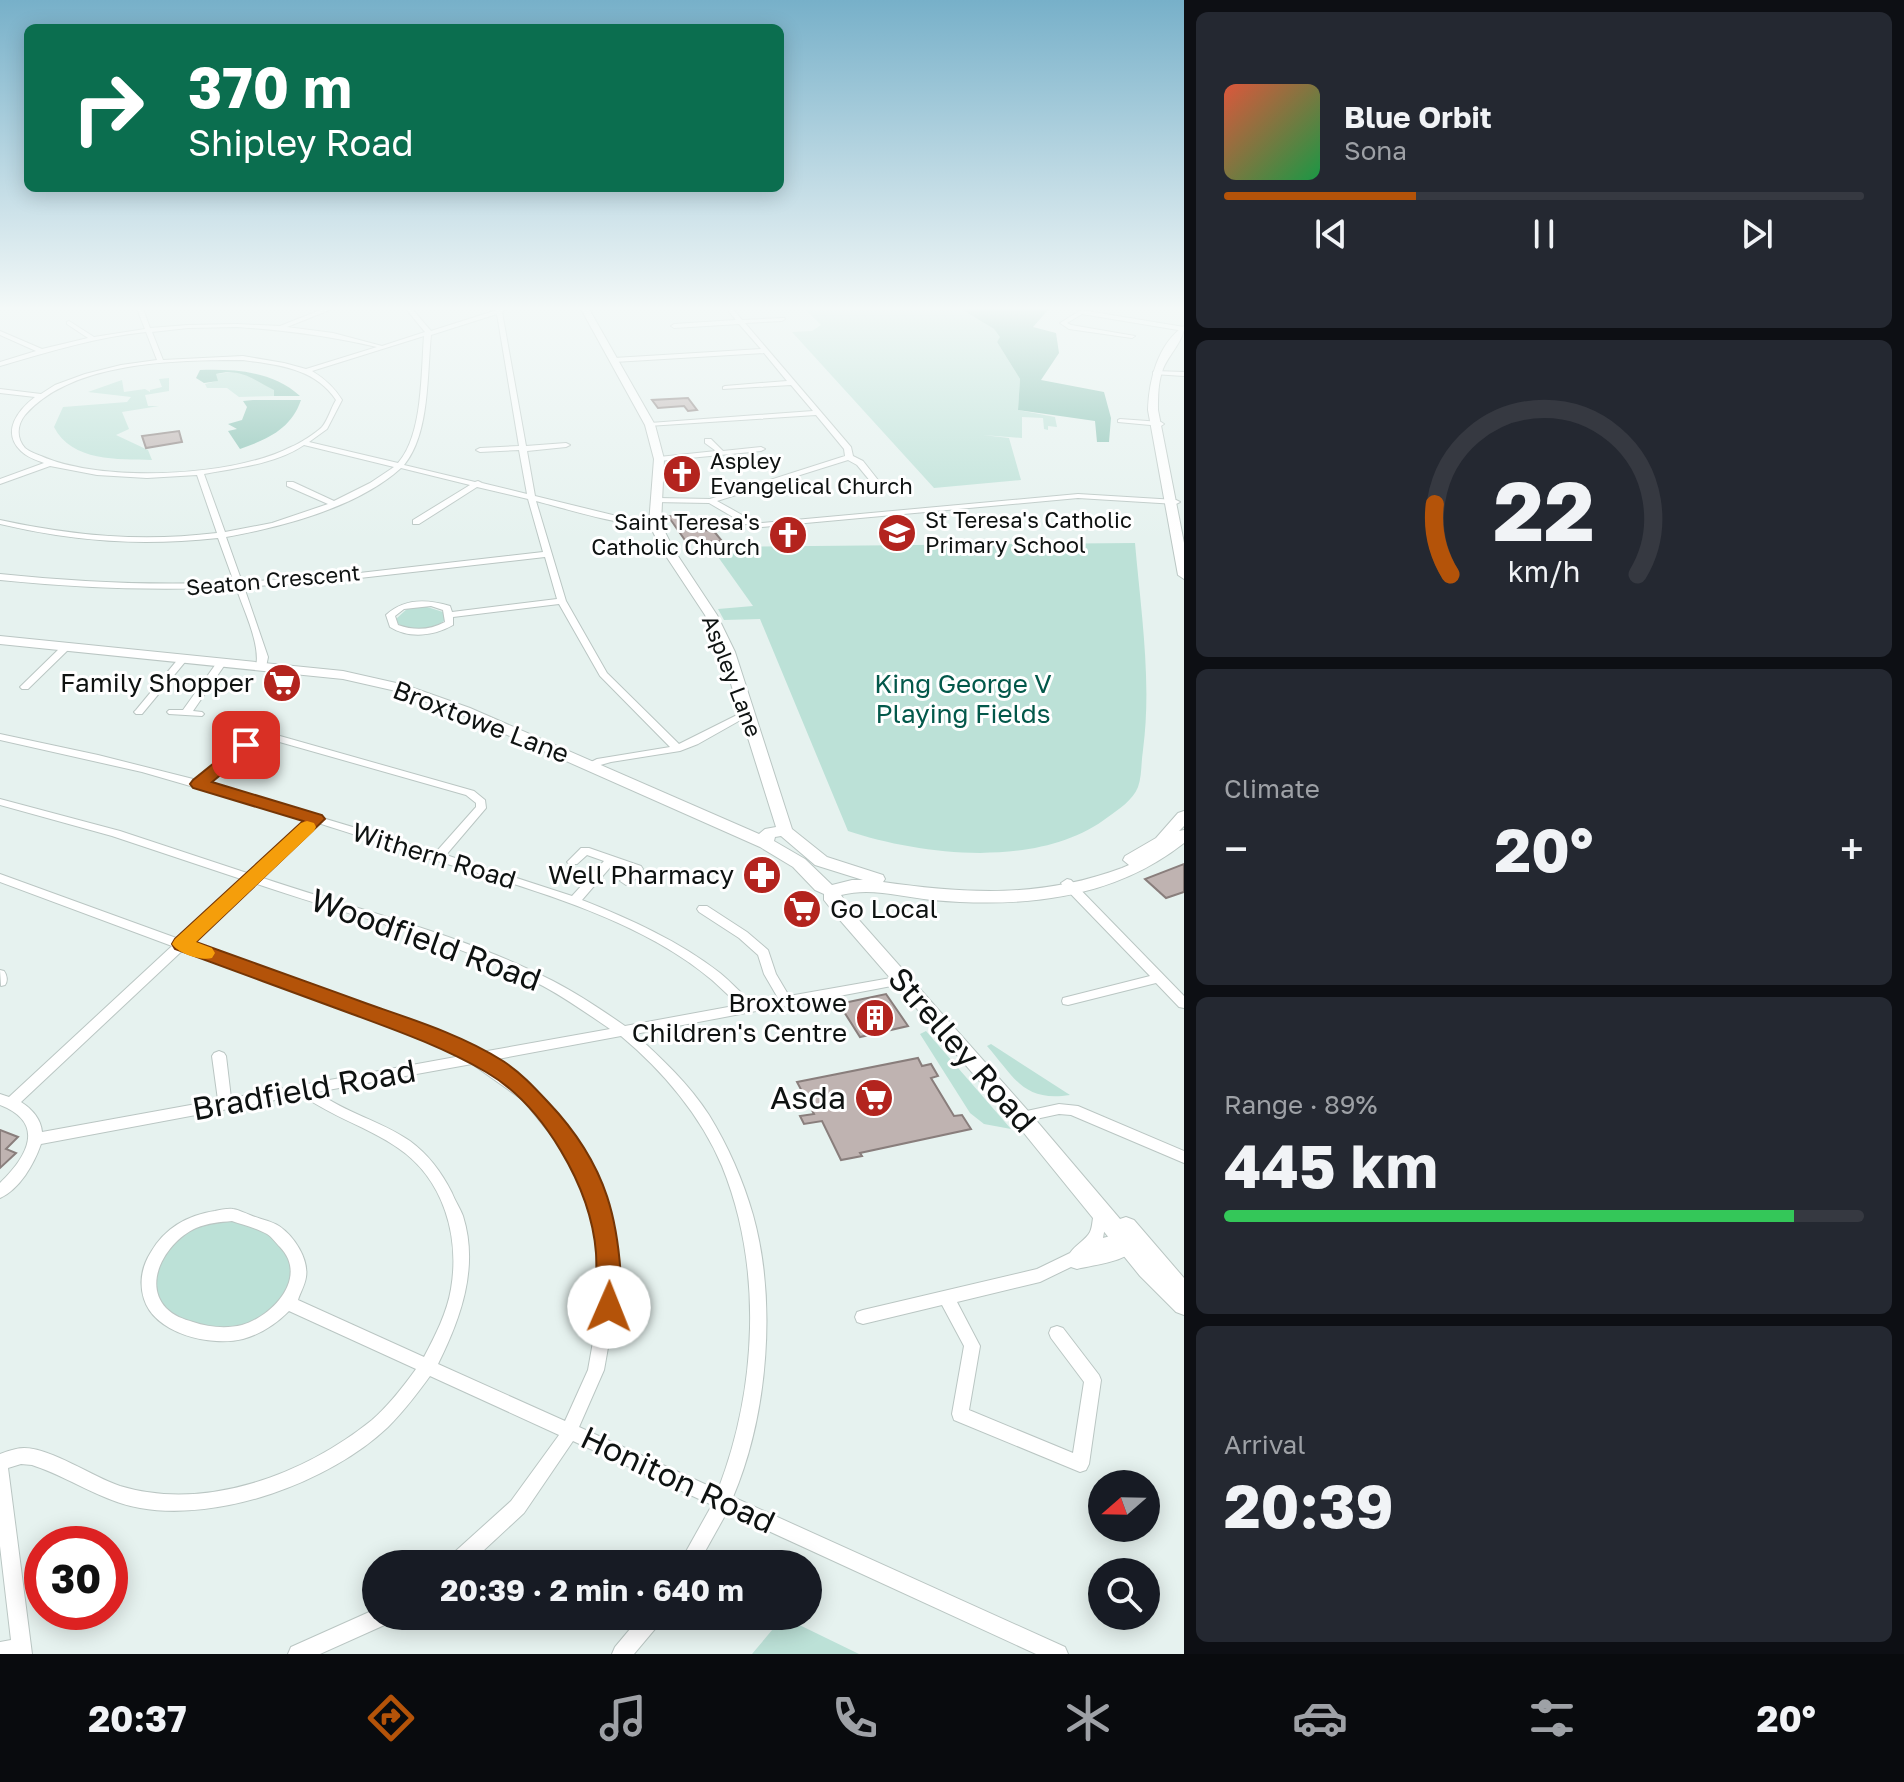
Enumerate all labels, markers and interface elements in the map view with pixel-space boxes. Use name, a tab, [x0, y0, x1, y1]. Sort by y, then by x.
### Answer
text: 370 m	[188, 53, 352, 120]
icon: right	[56, 56, 160, 160]
text: Blue Orbit	[1344, 99, 1492, 135]
text: Shipley Road	[188, 121, 414, 164]
text: Sona	[1344, 135, 1407, 166]
icon: previous	[1309, 212, 1353, 256]
icon: pause	[1522, 212, 1566, 256]
icon: next	[1735, 212, 1779, 256]
place label: Aspley Evangelical Church	[710, 447, 913, 499]
church icon: Aspley Evangelical Church	[661, 453, 703, 495]
text: 22	[1493, 458, 1595, 558]
place label: St Teresa's Catholic Primary School	[925, 506, 1132, 558]
place label: Saint Teresa's Catholic Church	[591, 508, 760, 560]
school or university icon: St Teresa's Catholic Primary School	[876, 512, 918, 554]
church icon: Saint Teresa's Catholic Church	[767, 514, 809, 556]
text: km/h	[1508, 554, 1580, 588]
street label: Seaton Crescent	[185, 558, 361, 601]
street label: Aspley Lane	[697, 611, 768, 741]
supermarket icon: Family Shopper	[261, 662, 303, 704]
place label: Family Shopper	[60, 667, 254, 698]
park label: King George V Playing Fields	[874, 668, 1052, 729]
street label: Broxtowe Lane	[389, 674, 574, 769]
pin	[212, 711, 280, 779]
icon: arrive	[224, 723, 268, 767]
text: Climate	[1224, 773, 1320, 804]
text: 20°	[1495, 813, 1594, 885]
street label: Withern Road	[348, 816, 520, 895]
text: −	[1224, 822, 1248, 875]
text: +	[1840, 822, 1864, 875]
pharmacy icon: Well Pharmacy	[741, 854, 783, 896]
place label: Well Pharmacy	[548, 859, 734, 890]
street label: Woodfield Road	[306, 880, 547, 998]
supermarket icon: Go Local	[781, 888, 823, 930]
place label: Go Local	[830, 893, 938, 924]
street label: Strelley Road	[881, 959, 1045, 1139]
place label: Broxtowe Children's Centre	[632, 987, 847, 1048]
building icon: Broxtowe Children's Centre	[854, 997, 896, 1039]
street label: Bradfield Road	[189, 1051, 419, 1127]
supermarket icon: Asda	[853, 1077, 895, 1119]
place label: Asda	[770, 1078, 846, 1116]
text: Range · 89%	[1224, 1089, 1377, 1120]
text: 445 km	[1224, 1129, 1438, 1201]
position arrow	[567, 1265, 651, 1349]
street label: Honiton Road	[575, 1418, 782, 1541]
text: Arrival	[1224, 1429, 1305, 1460]
text: 20:39	[1224, 1469, 1394, 1541]
north arrow	[1088, 1470, 1160, 1542]
map controls	[1088, 1470, 1160, 1630]
speed limit sign: 30	[24, 1526, 128, 1630]
button: search	[1088, 1558, 1160, 1630]
text: 20:39 · 2 min · 640 m	[440, 1572, 744, 1608]
icon: directions	[363, 1690, 419, 1746]
icon: music	[595, 1690, 651, 1746]
icon: phone	[827, 1690, 883, 1746]
icon: climate	[1060, 1690, 1116, 1746]
icon: car	[1292, 1690, 1348, 1746]
icon: filters	[1524, 1690, 1580, 1746]
text: 20:37	[88, 1697, 187, 1740]
text: 20°	[1756, 1697, 1816, 1740]

